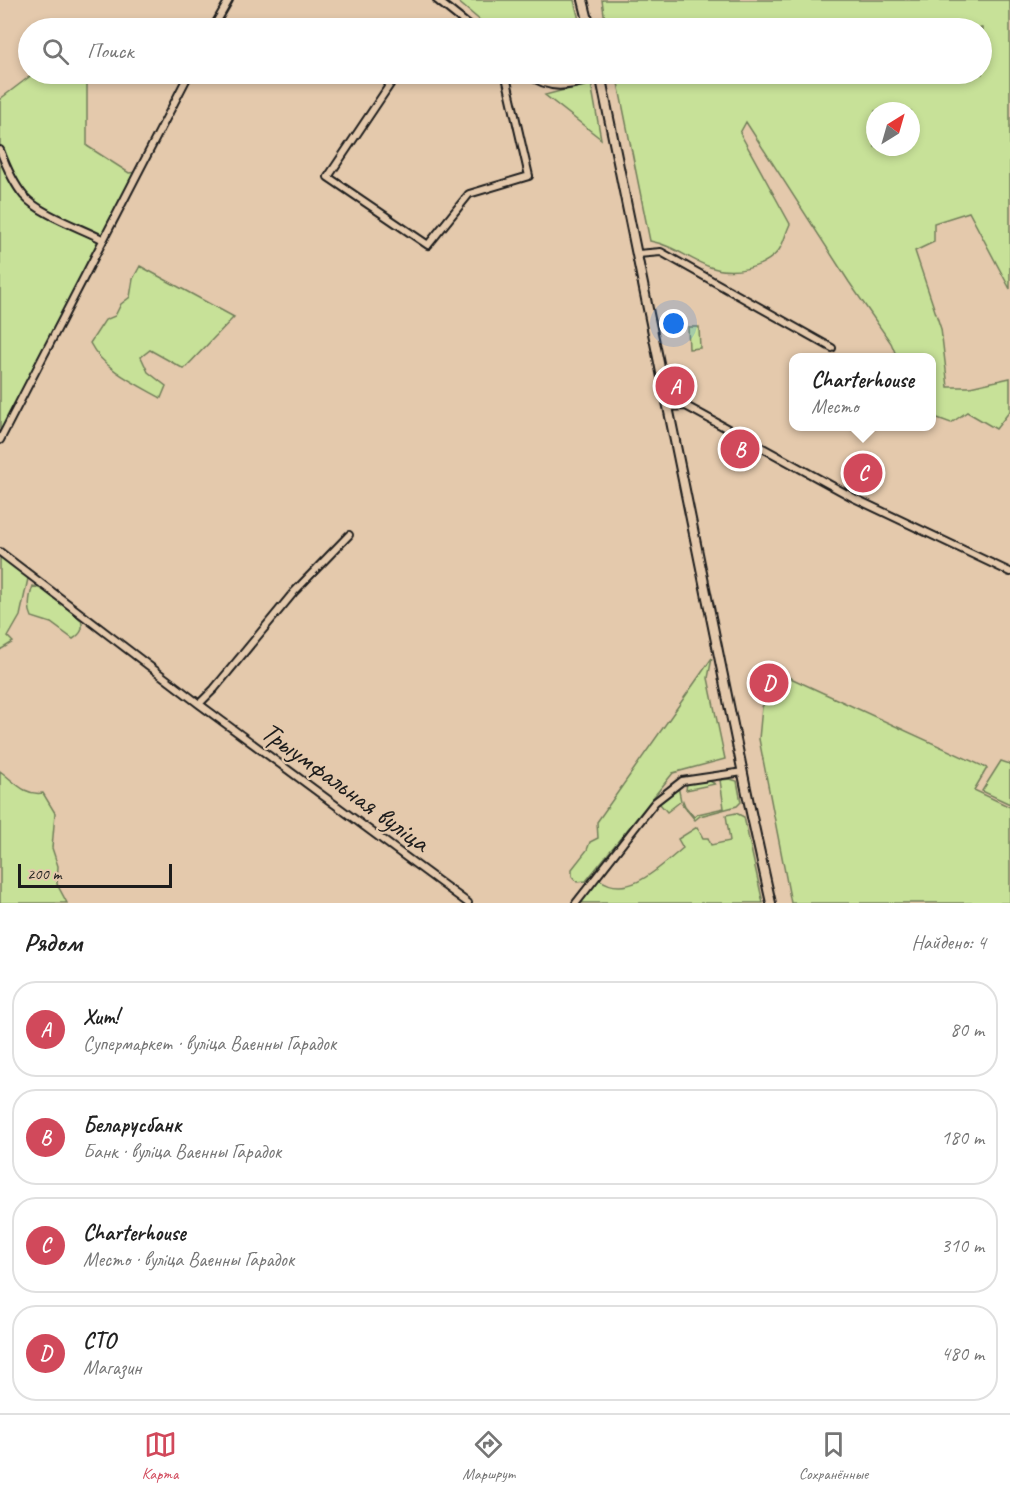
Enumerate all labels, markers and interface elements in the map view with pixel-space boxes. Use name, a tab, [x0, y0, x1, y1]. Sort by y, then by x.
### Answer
search box	[18, 18, 992, 84]
icon: search	[39, 35, 72, 68]
text: Поиск	[87, 37, 133, 65]
north arrow	[866, 102, 920, 156]
your location	[659, 309, 688, 338]
popup	[789, 353, 936, 431]
pin: A	[656, 364, 694, 408]
text: Charterhouse	[811, 366, 914, 394]
text: Место	[811, 394, 859, 419]
pin: B	[720, 426, 760, 472]
pin: C	[844, 450, 882, 496]
pin: D	[750, 660, 788, 706]
street label: Трыумфальная вуліца	[255, 714, 438, 860]
scale bar	[18, 861, 172, 888]
text: 200 m	[27, 864, 61, 884]
text: Рядом	[24, 926, 82, 959]
text: Найдено: 4	[911, 930, 986, 955]
text: Хит!	[83, 1003, 119, 1031]
text: A	[40, 1017, 51, 1042]
text: 80 m	[950, 1017, 984, 1042]
text: Супермаркет · вуліца Ваенны Гарадок	[83, 1031, 336, 1056]
text: Беларусбанк	[83, 1111, 182, 1139]
text: B	[40, 1125, 51, 1150]
text: 180 m	[941, 1125, 984, 1150]
text: Банк · вуліца Ваенны Гарадок	[83, 1139, 281, 1164]
text: Charterhouse	[83, 1219, 186, 1247]
text: C	[41, 1233, 50, 1258]
text: 310 m	[941, 1233, 984, 1258]
text: Место · вуліца Ваенны Гарадок	[83, 1247, 294, 1272]
text: СТО	[83, 1327, 115, 1355]
text: D	[40, 1341, 51, 1366]
text: 480 m	[941, 1341, 984, 1366]
text: Магазин	[83, 1355, 141, 1380]
tab: Карта	[142, 1428, 178, 1484]
tab: Маршрут	[462, 1428, 515, 1484]
tab: Сохранённые	[799, 1428, 868, 1484]

